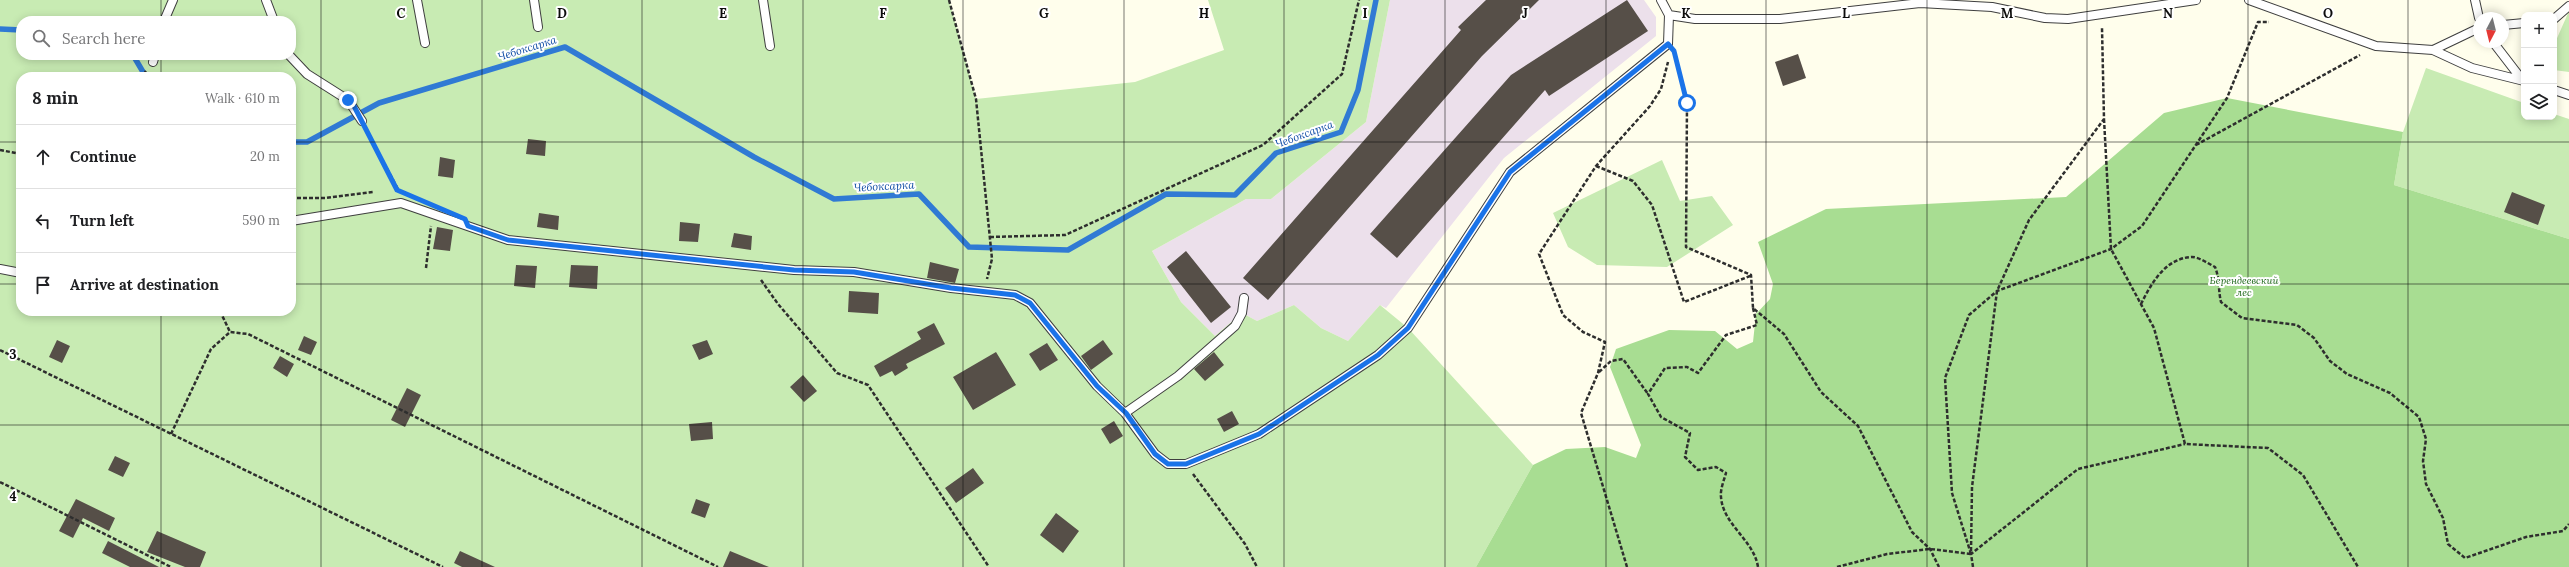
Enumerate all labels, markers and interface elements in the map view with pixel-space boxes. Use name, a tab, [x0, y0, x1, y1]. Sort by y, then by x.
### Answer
text: C	[397, 5, 406, 22]
text: D	[557, 5, 567, 22]
text: E	[719, 5, 727, 22]
text: F	[879, 5, 887, 22]
text: G	[1039, 5, 1049, 22]
text: H	[1199, 5, 1209, 22]
text: I	[1362, 5, 1368, 22]
text: J	[1522, 5, 1528, 22]
text: K	[1681, 5, 1691, 22]
text: L	[1842, 5, 1850, 22]
text: M	[2001, 5, 2014, 22]
text: N	[2163, 5, 2173, 22]
text: O	[2323, 5, 2333, 22]
north arrow	[2473, 12, 2509, 48]
map controls	[2521, 12, 2557, 120]
button: +	[2521, 12, 2557, 48]
search box	[16, 16, 296, 60]
icon: search	[30, 27, 52, 49]
text: Search here	[62, 29, 145, 48]
water label: Чебоксарка	[496, 32, 559, 64]
button: −	[2521, 48, 2557, 84]
button: layers	[2521, 84, 2557, 120]
text: 8 min	[32, 87, 78, 109]
text: Walk · 610 m	[205, 90, 280, 107]
route end	[339, 91, 357, 109]
route start	[1678, 94, 1696, 112]
water label: Чебоксарка	[1273, 117, 1336, 151]
icon: ahead	[32, 146, 54, 168]
text: Continue	[70, 147, 136, 166]
text: 20 m	[250, 148, 280, 165]
water label: Чебоксарка	[853, 177, 916, 195]
icon: left	[32, 210, 54, 232]
text: Turn left	[70, 211, 134, 230]
text: 590 m	[242, 212, 280, 229]
icon: arrive	[32, 274, 54, 296]
park label: Берендеевский лес	[2210, 274, 2279, 299]
text: Arrive at destination	[70, 275, 219, 294]
text: 3	[9, 346, 17, 363]
text: 4	[9, 488, 17, 505]

